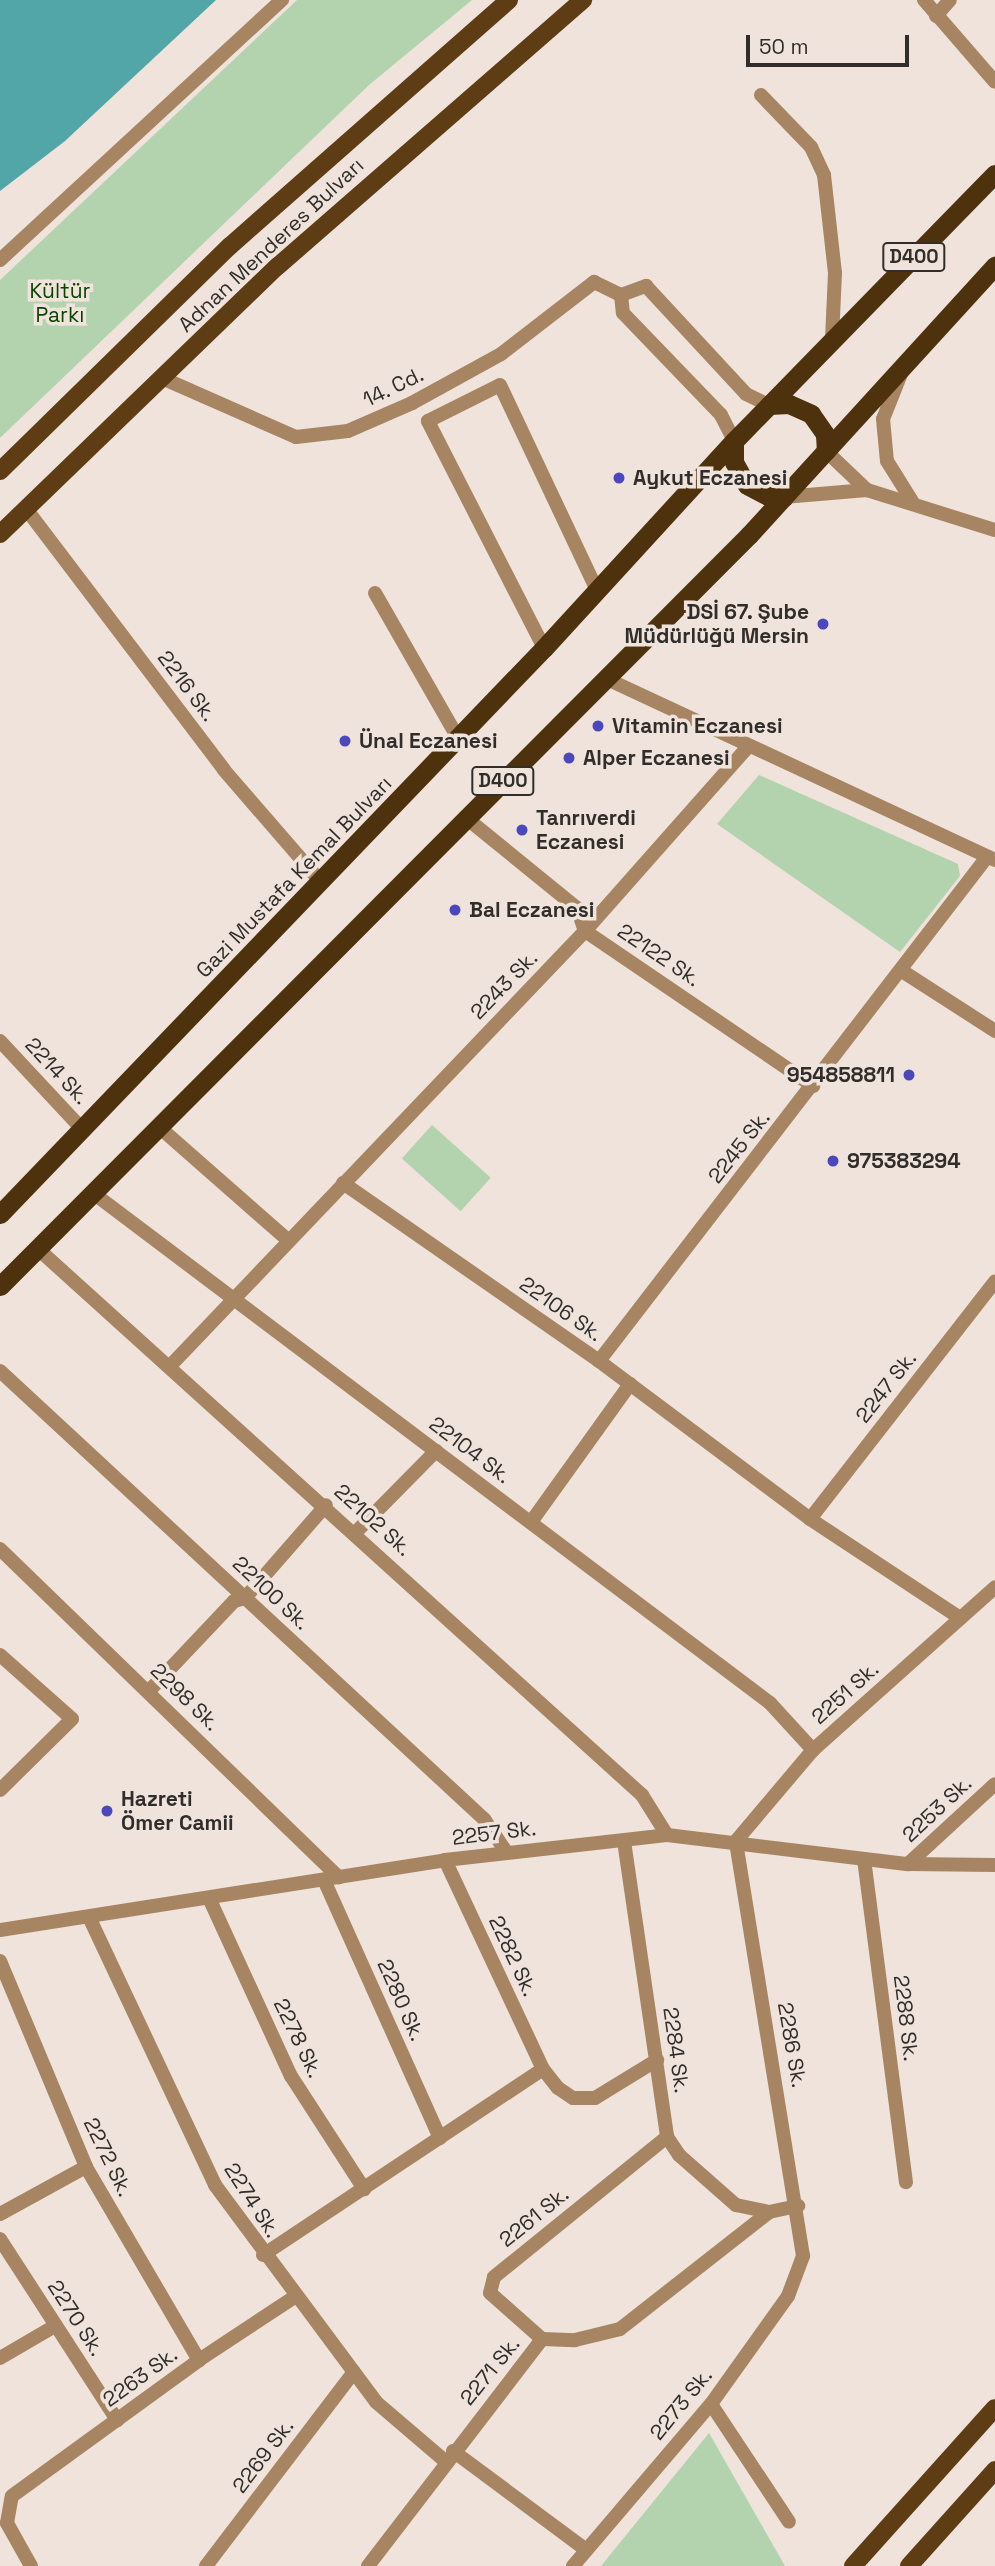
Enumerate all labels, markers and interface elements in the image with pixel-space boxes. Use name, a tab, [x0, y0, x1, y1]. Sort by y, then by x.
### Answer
scale bar	[750, 21, 913, 65]
text: 50 m	[759, 33, 809, 60]
street label: Adnan Menderes Bulvarı	[173, 153, 369, 337]
road number: D400	[881, 242, 947, 272]
park label: Kültür Parkı	[29, 278, 91, 328]
street label: 14. Cd.	[358, 361, 428, 413]
place label: Aykut Eczanesi	[633, 465, 787, 491]
marker: Aykut Eczanesi	[611, 470, 627, 486]
place label: DSİ 67. Şube Müdürlüğü Mersin	[624, 599, 809, 649]
marker: DSİ 67. Şube Müdürlüğü Mersin	[815, 616, 831, 632]
street label: 2216 Sk.	[152, 646, 222, 726]
place label: Vitamin Eczanesi	[612, 713, 782, 739]
marker: Vitamin Eczanesi	[590, 718, 606, 734]
place label: Ünal Eczanesi	[359, 728, 498, 754]
marker: Ünal Eczanesi	[337, 733, 353, 749]
place label: Alper Eczanesi	[583, 745, 729, 771]
marker: Alper Eczanesi	[561, 750, 577, 766]
road number: D400	[470, 766, 536, 796]
street label: Gazi Mustafa Kemal Bulvarı	[191, 771, 397, 983]
place label: Tanrıverdi Eczanesi	[536, 805, 636, 855]
marker: Tanrıverdi Eczanesi	[514, 822, 530, 838]
place label: Bal Eczanesi	[469, 897, 594, 923]
marker: Bal Eczanesi	[447, 902, 463, 918]
street label: 22122 Sk.	[613, 918, 705, 992]
street label: 2243 Sk.	[465, 946, 543, 1024]
street label: 2214 Sk.	[20, 1032, 94, 1110]
place label: 954858811	[787, 1062, 895, 1088]
marker: 954858811	[901, 1067, 917, 1083]
street label: 2245 Sk.	[703, 1106, 775, 1188]
place label: 975383294	[847, 1148, 961, 1174]
marker: 975383294	[825, 1153, 841, 1169]
street label: 22106 Sk.	[515, 1271, 607, 1347]
street label: 2247 Sk.	[850, 1346, 922, 1428]
street label: 22104 Sk.	[424, 1411, 516, 1489]
street label: 22102 Sk.	[329, 1479, 417, 1561]
street label: 22100 Sk.	[227, 1551, 315, 1635]
street label: 2251 Sk.	[806, 1656, 884, 1730]
street label: 2298 Sk.	[145, 1658, 225, 1736]
street label: 2253 Sk.	[897, 1771, 977, 1847]
place label: Hazreti Ömer Camii	[121, 1786, 234, 1836]
marker: Hazreti Ömer Camii	[99, 1803, 115, 1819]
street label: 2257 Sk.	[451, 1815, 537, 1851]
street label: 2282 Sk.	[483, 1912, 543, 2000]
street label: 2280 Sk.	[372, 1955, 430, 2045]
street label: 2288 Sk.	[888, 1974, 924, 2062]
street label: 2278 Sk.	[268, 1994, 328, 2082]
street label: 2286 Sk.	[772, 2000, 812, 2090]
street label: 2284 Sk.	[658, 2005, 694, 2095]
street label: 2272 Sk.	[78, 2114, 138, 2200]
street label: 2274 Sk.	[219, 2158, 285, 2242]
street label: 2261 Sk.	[494, 2181, 574, 2253]
street label: 2270 Sk.	[42, 2275, 110, 2361]
street label: 2271 Sk.	[455, 2332, 525, 2410]
street label: 2263 Sk.	[98, 2342, 182, 2412]
street label: 2273 Sk.	[645, 2363, 717, 2445]
street label: 2269 Sk.	[227, 2414, 299, 2498]

